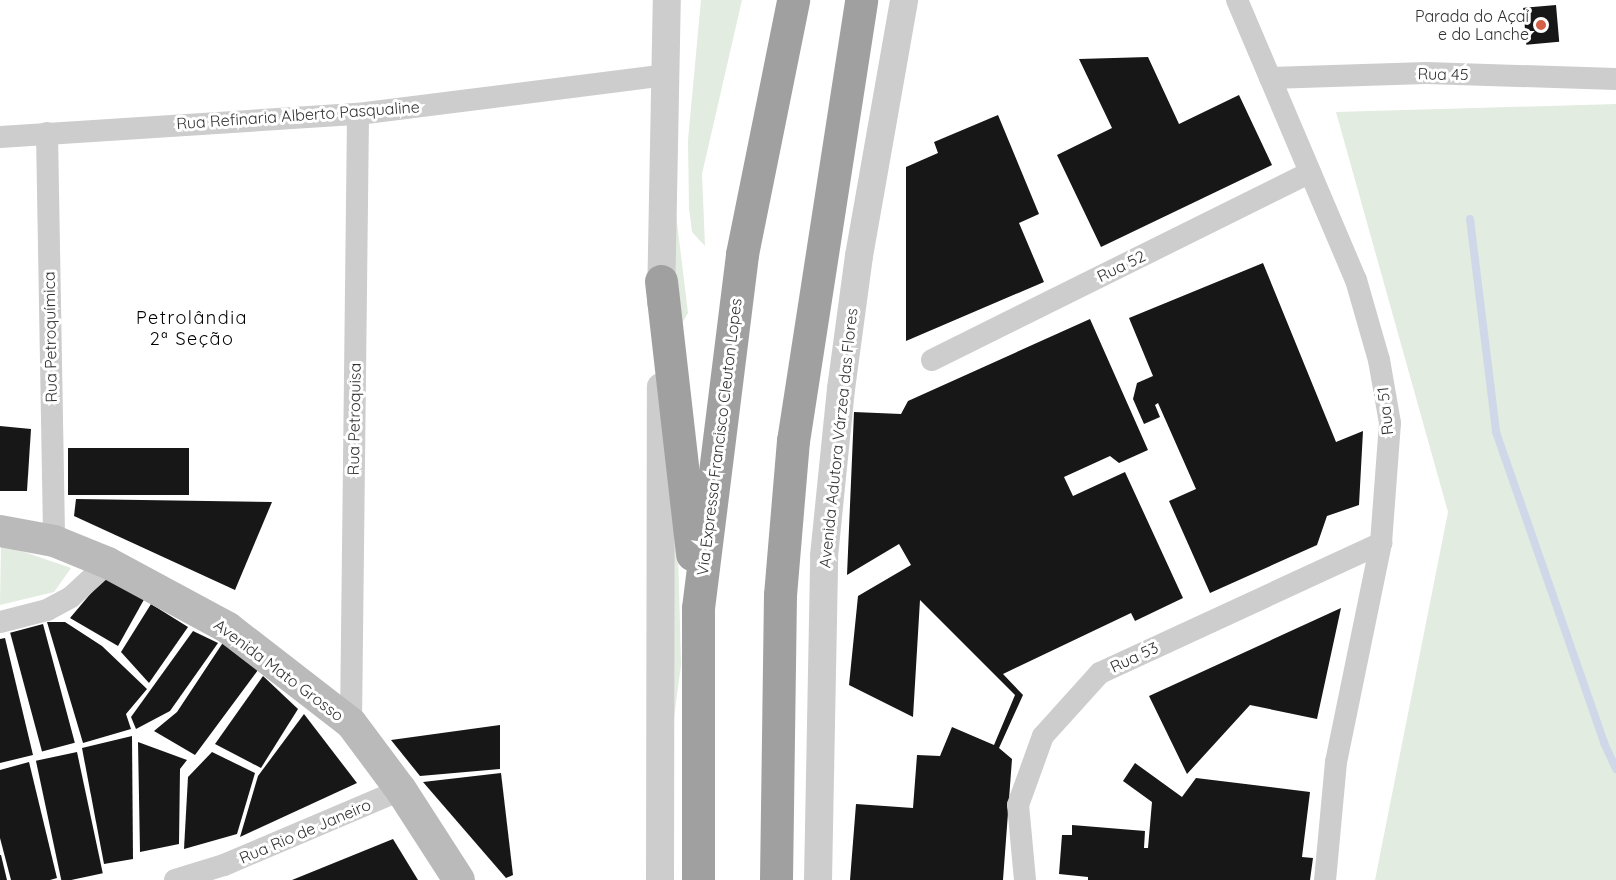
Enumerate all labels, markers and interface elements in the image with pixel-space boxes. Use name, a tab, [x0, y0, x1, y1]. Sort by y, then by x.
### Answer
place label: Parada do Açaí e do Lanche	[1415, 6, 1529, 44]
marker: Parada do Açaí e do Lanche	[1534, 18, 1548, 32]
street label: Rua 45	[1417, 64, 1469, 84]
street label: Rua Refinaria Alberto Pasqualine	[176, 97, 420, 133]
street label: Rua 52	[1094, 246, 1148, 286]
street label: Rua Petroquímica	[39, 271, 61, 403]
street label: Via Expressa Francisco Cleuton Lopes	[692, 297, 746, 577]
street label: Avenida Adutora Várzea das Flores	[815, 307, 861, 569]
district label: Petrolândia 2ª Seção	[136, 308, 248, 350]
street label: Rua Petroquisa	[343, 363, 365, 475]
street label: Rua 51	[1373, 386, 1397, 436]
street label: Avenida Mato Grosso	[210, 615, 348, 725]
street label: Rua 53	[1107, 638, 1161, 676]
street label: Rua Rio de Janeiro	[236, 795, 374, 867]

